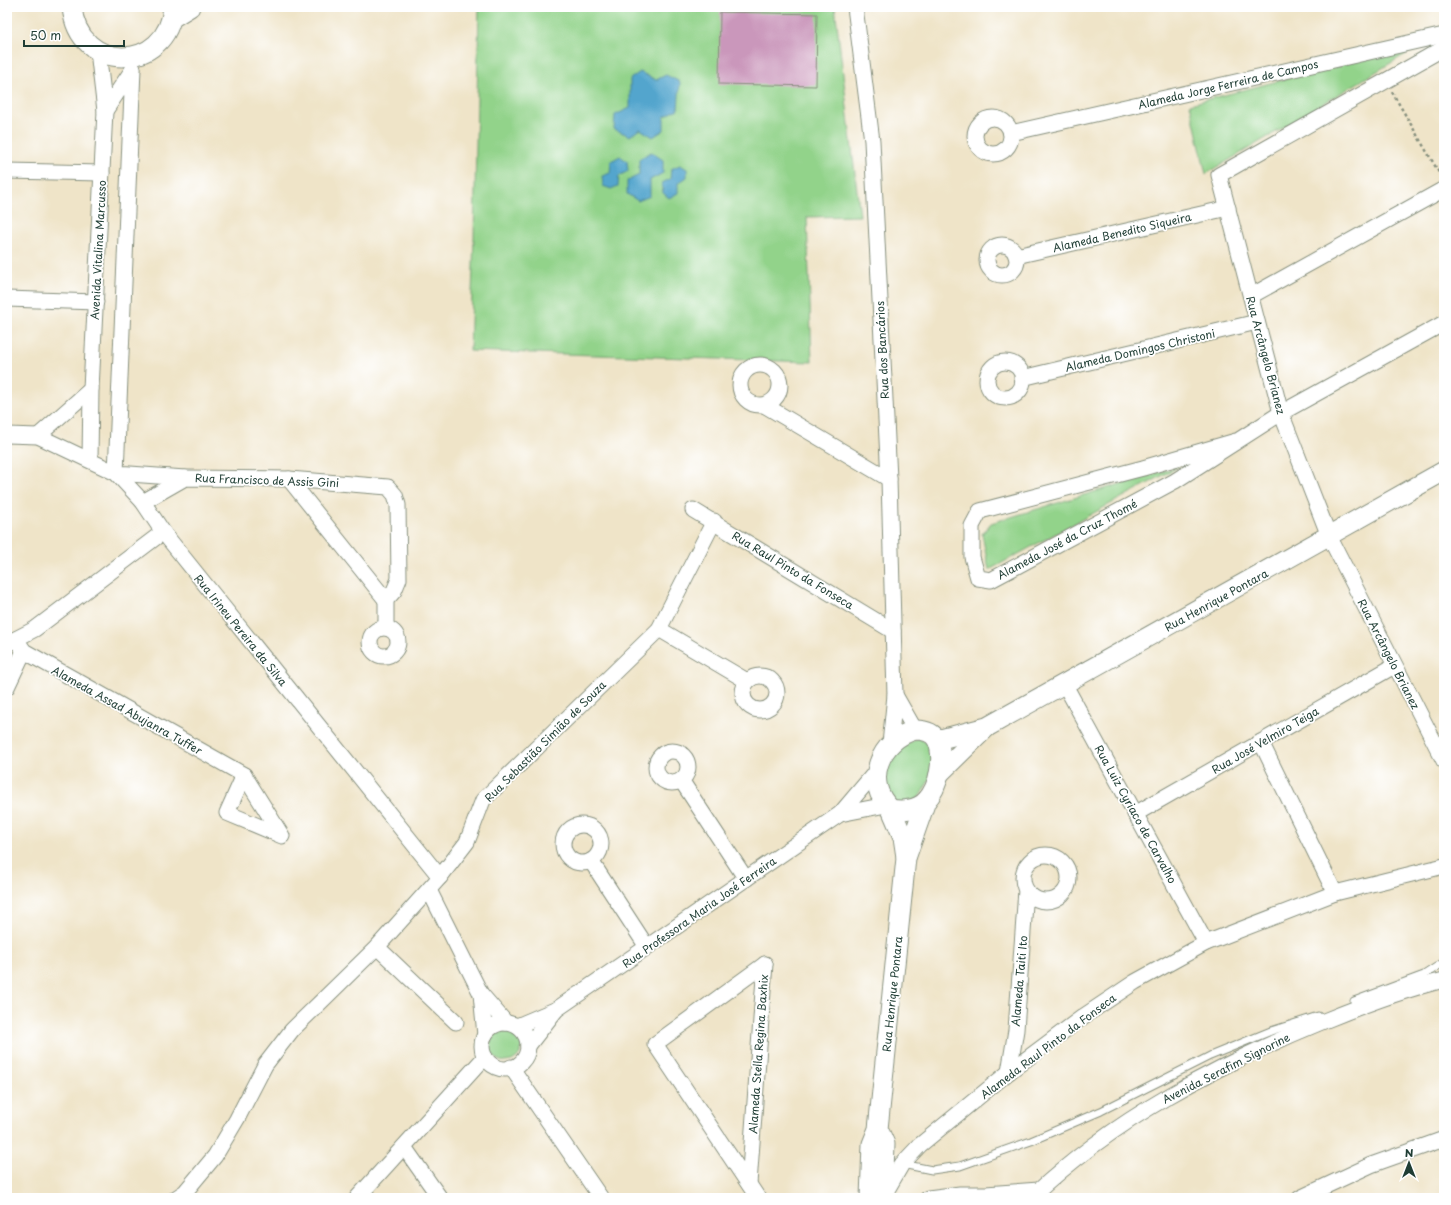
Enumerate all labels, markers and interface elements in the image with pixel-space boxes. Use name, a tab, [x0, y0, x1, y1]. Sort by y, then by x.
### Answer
scale bar	[24, 22, 124, 48]
text: 50 m	[30, 26, 61, 44]
street label: Alameda Jorge Ferreira de Campos	[1136, 55, 1320, 113]
street label: Avenida Vitalina Marcusso	[86, 180, 110, 320]
street label: Alameda Benedito Siqueira	[1051, 208, 1193, 256]
street label: Rua Arcângelo Brianez	[1242, 294, 1290, 416]
street label: Rua dos Bancários	[871, 301, 893, 399]
street label: Alameda Domingos Christoni	[1063, 324, 1217, 376]
street label: Rua Francisco de Assis Gini	[195, 469, 339, 491]
street label: Alameda José da Cruz Thomé	[994, 495, 1140, 583]
street label: Rua Raul Pinto da Fonseca	[729, 527, 857, 613]
street label: Rua Henrique Pontara	[1161, 564, 1271, 636]
street label: Rua Irineu Pereira da Silva	[191, 570, 292, 690]
street label: Rua Arcângelo Brianez	[1354, 596, 1424, 712]
street label: Alameda Assad Abujanra Tuffer	[48, 661, 206, 759]
street label: Rua Sebastião Simião de Souza	[480, 676, 610, 806]
street label: Rua José Velmiro Teiga	[1208, 702, 1322, 778]
street label: Rua Luiz Cyriaco de Carvalho	[1091, 742, 1181, 886]
street label: Rua Professora Maria José Ferreira	[619, 852, 780, 972]
street label: Rua Henrique Pontara	[877, 935, 907, 1053]
street label: Alameda Taiti Ito	[1007, 935, 1031, 1027]
street label: Alameda Stella Regina Baxhix	[744, 974, 772, 1134]
street label: Alameda Raul Pinto da Fonseca	[977, 989, 1120, 1103]
street label: Avenida Serafim Signorine	[1159, 1028, 1293, 1108]
north arrow	[1389, 1143, 1429, 1183]
text: N	[1405, 1144, 1414, 1161]

